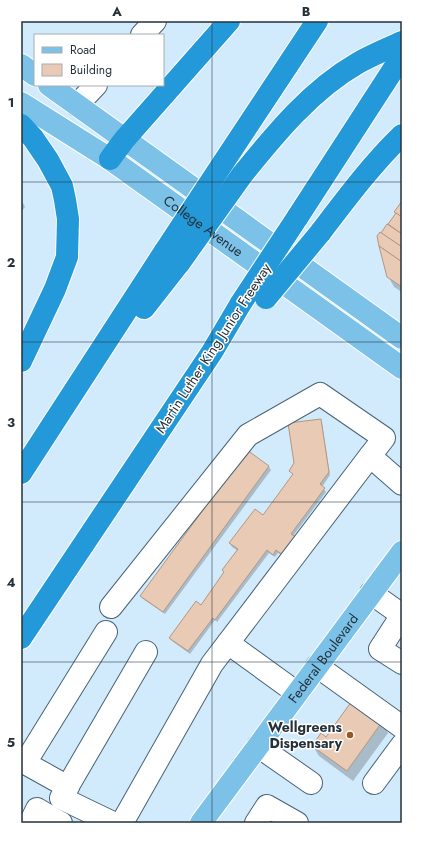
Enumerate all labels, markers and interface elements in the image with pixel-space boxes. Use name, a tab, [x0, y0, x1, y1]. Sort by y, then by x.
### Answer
text: A	[111, 2, 122, 21]
text: B	[302, 2, 311, 21]
legend	[34, 34, 164, 86]
text: Road	[70, 41, 96, 59]
text: Building	[70, 61, 112, 79]
text: 1	[8, 93, 14, 112]
street label: College Avenue	[159, 190, 247, 261]
text: 2	[7, 253, 15, 272]
street label: Martin Luther King Junior Freeway	[150, 258, 276, 437]
text: 3	[7, 413, 15, 432]
text: 4	[6, 573, 16, 592]
street label: Federal Boulevard	[283, 610, 363, 707]
place label: Wellgreens Dispensary	[268, 717, 343, 753]
marker: Wellgreens Dispensary	[345, 730, 355, 740]
text: 5	[7, 733, 15, 752]

